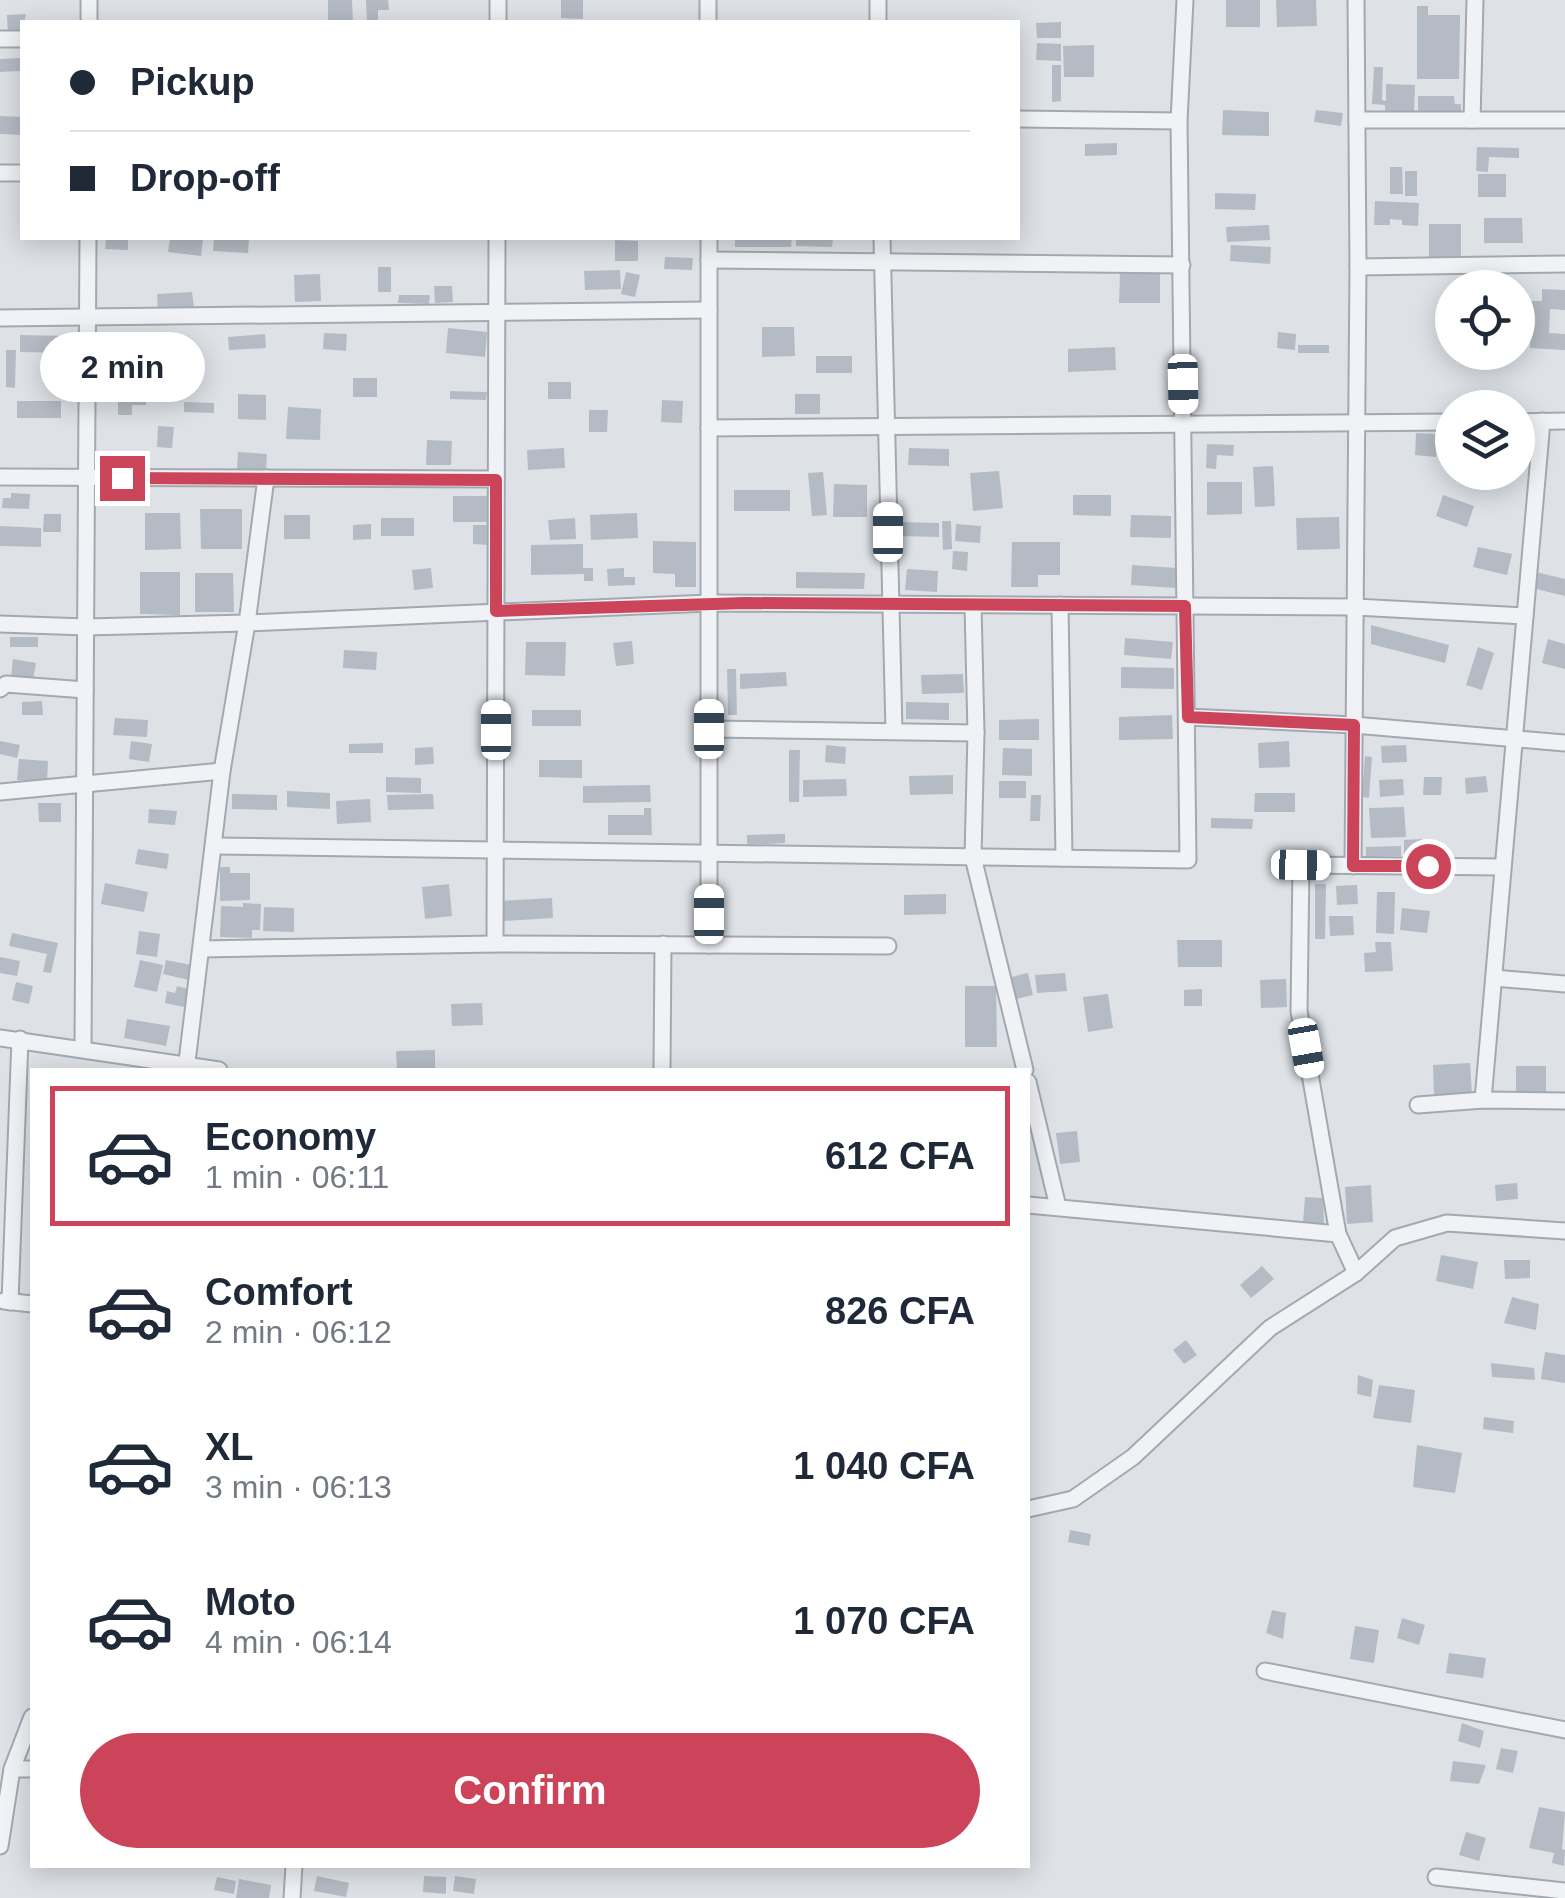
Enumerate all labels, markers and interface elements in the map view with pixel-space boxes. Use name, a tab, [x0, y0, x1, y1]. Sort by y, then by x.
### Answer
text: Pickup	[130, 61, 255, 103]
text: Drop-off	[130, 157, 280, 199]
map controls	[1435, 270, 1535, 490]
button: locate	[1435, 270, 1535, 370]
callout: 2 min	[39, 333, 204, 403]
text: 2 min	[81, 349, 164, 385]
car	[1167, 354, 1199, 414]
button: layers	[1435, 390, 1535, 490]
route end	[100, 456, 145, 501]
car	[873, 502, 903, 562]
car	[694, 699, 724, 759]
car	[481, 700, 511, 760]
route start	[1406, 844, 1451, 889]
car	[1271, 849, 1331, 881]
car	[694, 884, 724, 944]
car	[1286, 1016, 1326, 1080]
icon: car	[85, 1111, 175, 1201]
text: Economy	[205, 1116, 376, 1158]
text: 612 CFA	[825, 1135, 975, 1177]
text: 1 min · 06:11	[205, 1159, 389, 1195]
icon: car	[85, 1266, 175, 1356]
text: Comfort	[205, 1271, 353, 1313]
text: 826 CFA	[825, 1290, 975, 1332]
text: 2 min · 06:12	[205, 1314, 392, 1350]
icon: car	[85, 1421, 175, 1511]
text: XL	[205, 1426, 254, 1468]
text: 1 040 CFA	[793, 1445, 975, 1487]
text: 3 min · 06:13	[205, 1469, 392, 1505]
icon: car	[85, 1576, 175, 1666]
text: Moto	[205, 1581, 296, 1623]
text: 1 070 CFA	[793, 1600, 975, 1642]
text: 4 min · 06:14	[205, 1624, 392, 1660]
button: Confirm	[80, 1733, 980, 1848]

